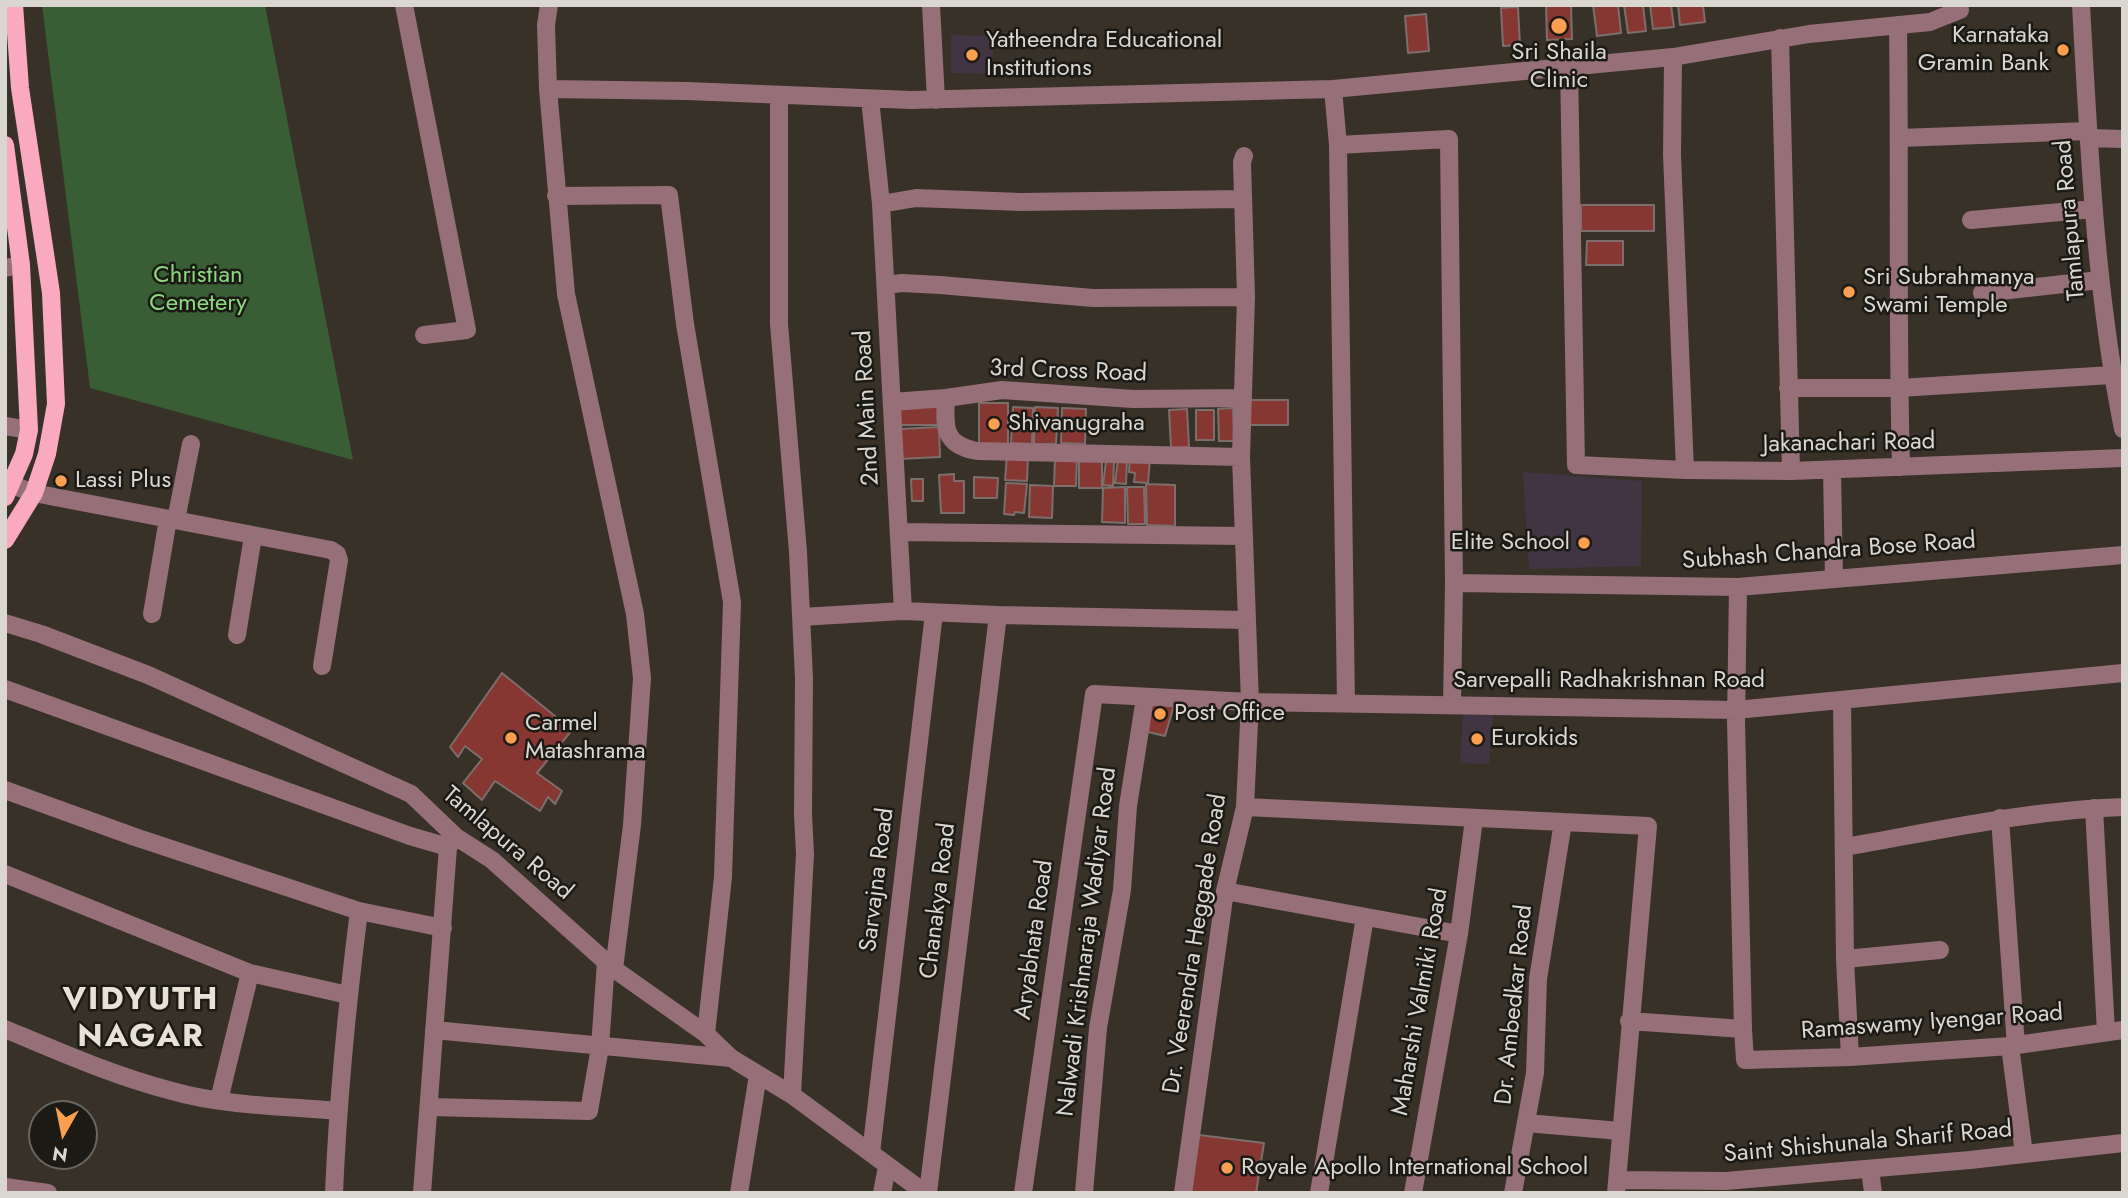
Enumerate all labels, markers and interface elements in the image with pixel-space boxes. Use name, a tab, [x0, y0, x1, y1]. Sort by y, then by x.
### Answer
marker: Sri Shaila Clinic	[1549, 16, 1569, 36]
place label: Karnataka Gramin Bank	[1918, 22, 2049, 78]
place label: Yatheendra Educational Institutions	[986, 27, 1222, 83]
place label: Sri Shaila Clinic	[1511, 39, 1607, 95]
marker: Karnataka Gramin Bank	[2055, 42, 2071, 58]
marker: Yatheendra Educational Institutions	[964, 47, 980, 63]
street label: Tamlapura Road	[2050, 138, 2092, 302]
park label: Christian Cemetery	[149, 262, 247, 318]
place label: Sri Subrahmanya Swami Temple	[1863, 264, 2034, 320]
marker: Sri Subrahmanya Swami Temple	[1841, 284, 1857, 300]
street label: 2nd Main Road	[850, 329, 886, 487]
street label: 3rd Cross Road	[989, 355, 1147, 389]
place label: Shivanugraha	[1008, 410, 1145, 438]
marker: Shivanugraha	[986, 416, 1002, 432]
street label: Jakanachari Road	[1762, 428, 1936, 460]
place label: Lassi Plus	[75, 467, 171, 495]
marker: Lassi Plus	[53, 473, 69, 489]
street label: Subhash Chandra Bose Road	[1681, 527, 1977, 577]
place label: Elite School	[1451, 529, 1570, 557]
marker: Elite School	[1576, 535, 1592, 551]
street label: Sarvepalli Radhakrishnan Road	[1453, 667, 1765, 695]
place label: Post Office	[1174, 700, 1285, 728]
marker: Post Office	[1152, 706, 1168, 722]
place label: Carmel Matashrama	[525, 710, 646, 766]
place label: Eurokids	[1491, 725, 1578, 753]
marker: Carmel Matashrama	[503, 730, 519, 746]
marker: Eurokids	[1469, 731, 1485, 747]
street label: Nalwadi Krishnaraja Wadiyar Road	[1052, 766, 1124, 1118]
street label: Tamlapura Road	[436, 781, 578, 907]
street label: Dr. Veerendra Heggade Road	[1158, 792, 1234, 1096]
street label: Sarvajna Road	[855, 806, 901, 954]
street label: Chanakya Road	[915, 821, 963, 981]
street label: Aryabhata Road	[1010, 858, 1060, 1022]
street label: Maharshi Valmiki Road	[1387, 886, 1455, 1118]
street label: Dr. Ambedkar Road	[1490, 903, 1540, 1107]
district label: VIDYUTH NAGAR	[63, 982, 219, 1057]
street label: Ramaswamy Iyengar Road	[1800, 999, 2064, 1047]
north arrow	[28, 1100, 98, 1170]
street label: Saint Shishunala Sharif Road	[1723, 1116, 2013, 1170]
text: N	[50, 1140, 70, 1169]
place label: Royale Apollo International School	[1241, 1154, 1588, 1182]
marker: Royale Apollo International School	[1219, 1160, 1235, 1176]

